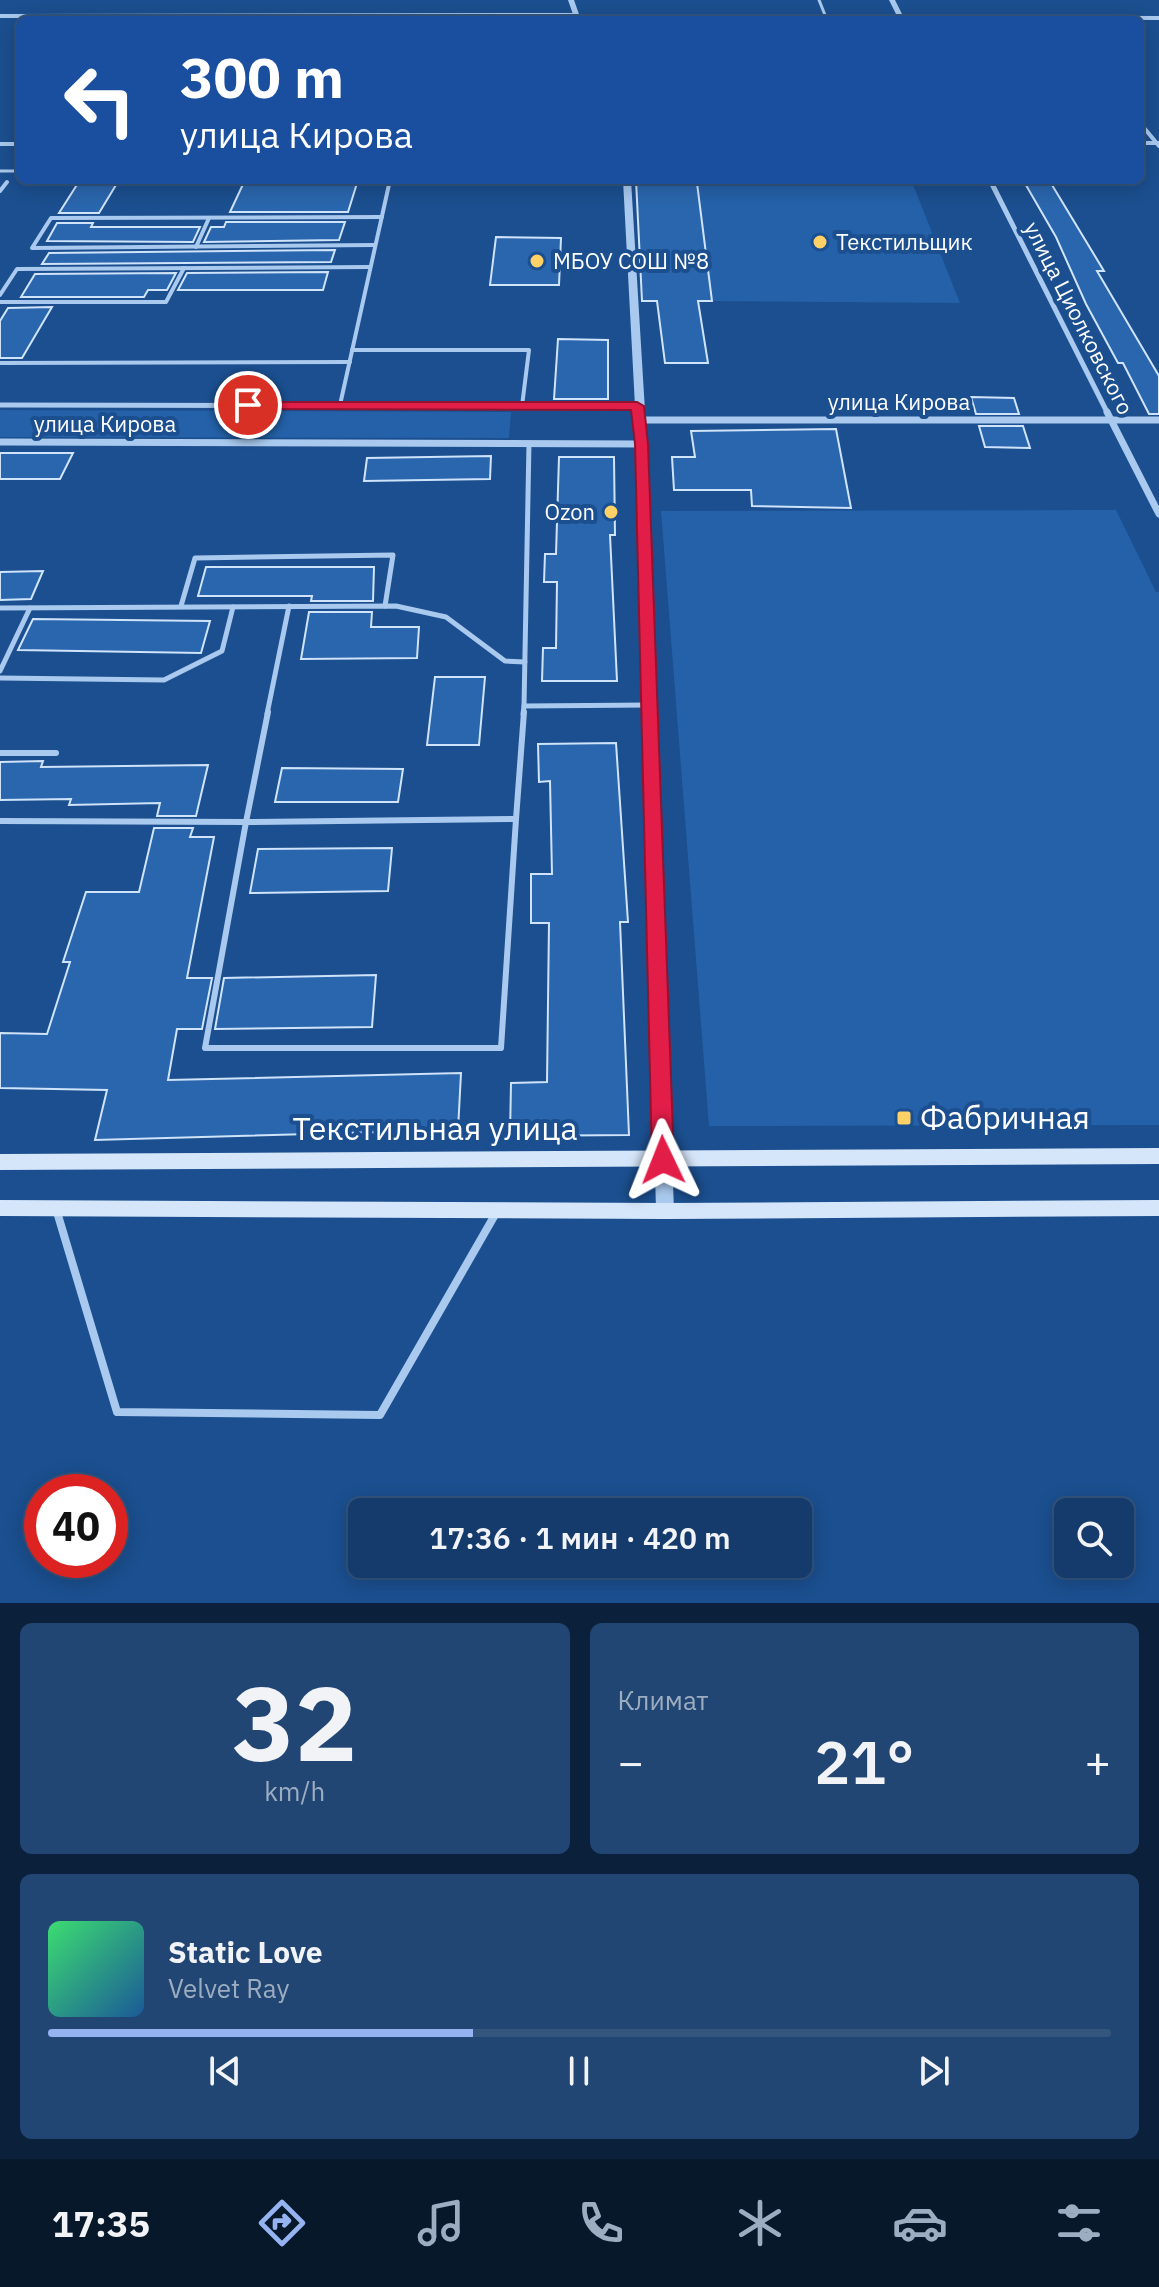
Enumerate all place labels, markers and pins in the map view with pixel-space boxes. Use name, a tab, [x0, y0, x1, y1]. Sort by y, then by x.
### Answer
place label: Текстильщик	[836, 227, 973, 256]
marker: Текстильщик	[811, 233, 829, 251]
place label: МБОУ СОШ №8	[553, 246, 709, 275]
marker: МБОУ СОШ №8	[528, 252, 546, 270]
pin	[214, 371, 282, 439]
place label: Ozon	[545, 497, 595, 526]
marker: Ozon	[602, 503, 620, 521]
place label: Фабричная	[920, 1096, 1090, 1138]
marker: Фабричная	[895, 1109, 913, 1127]

